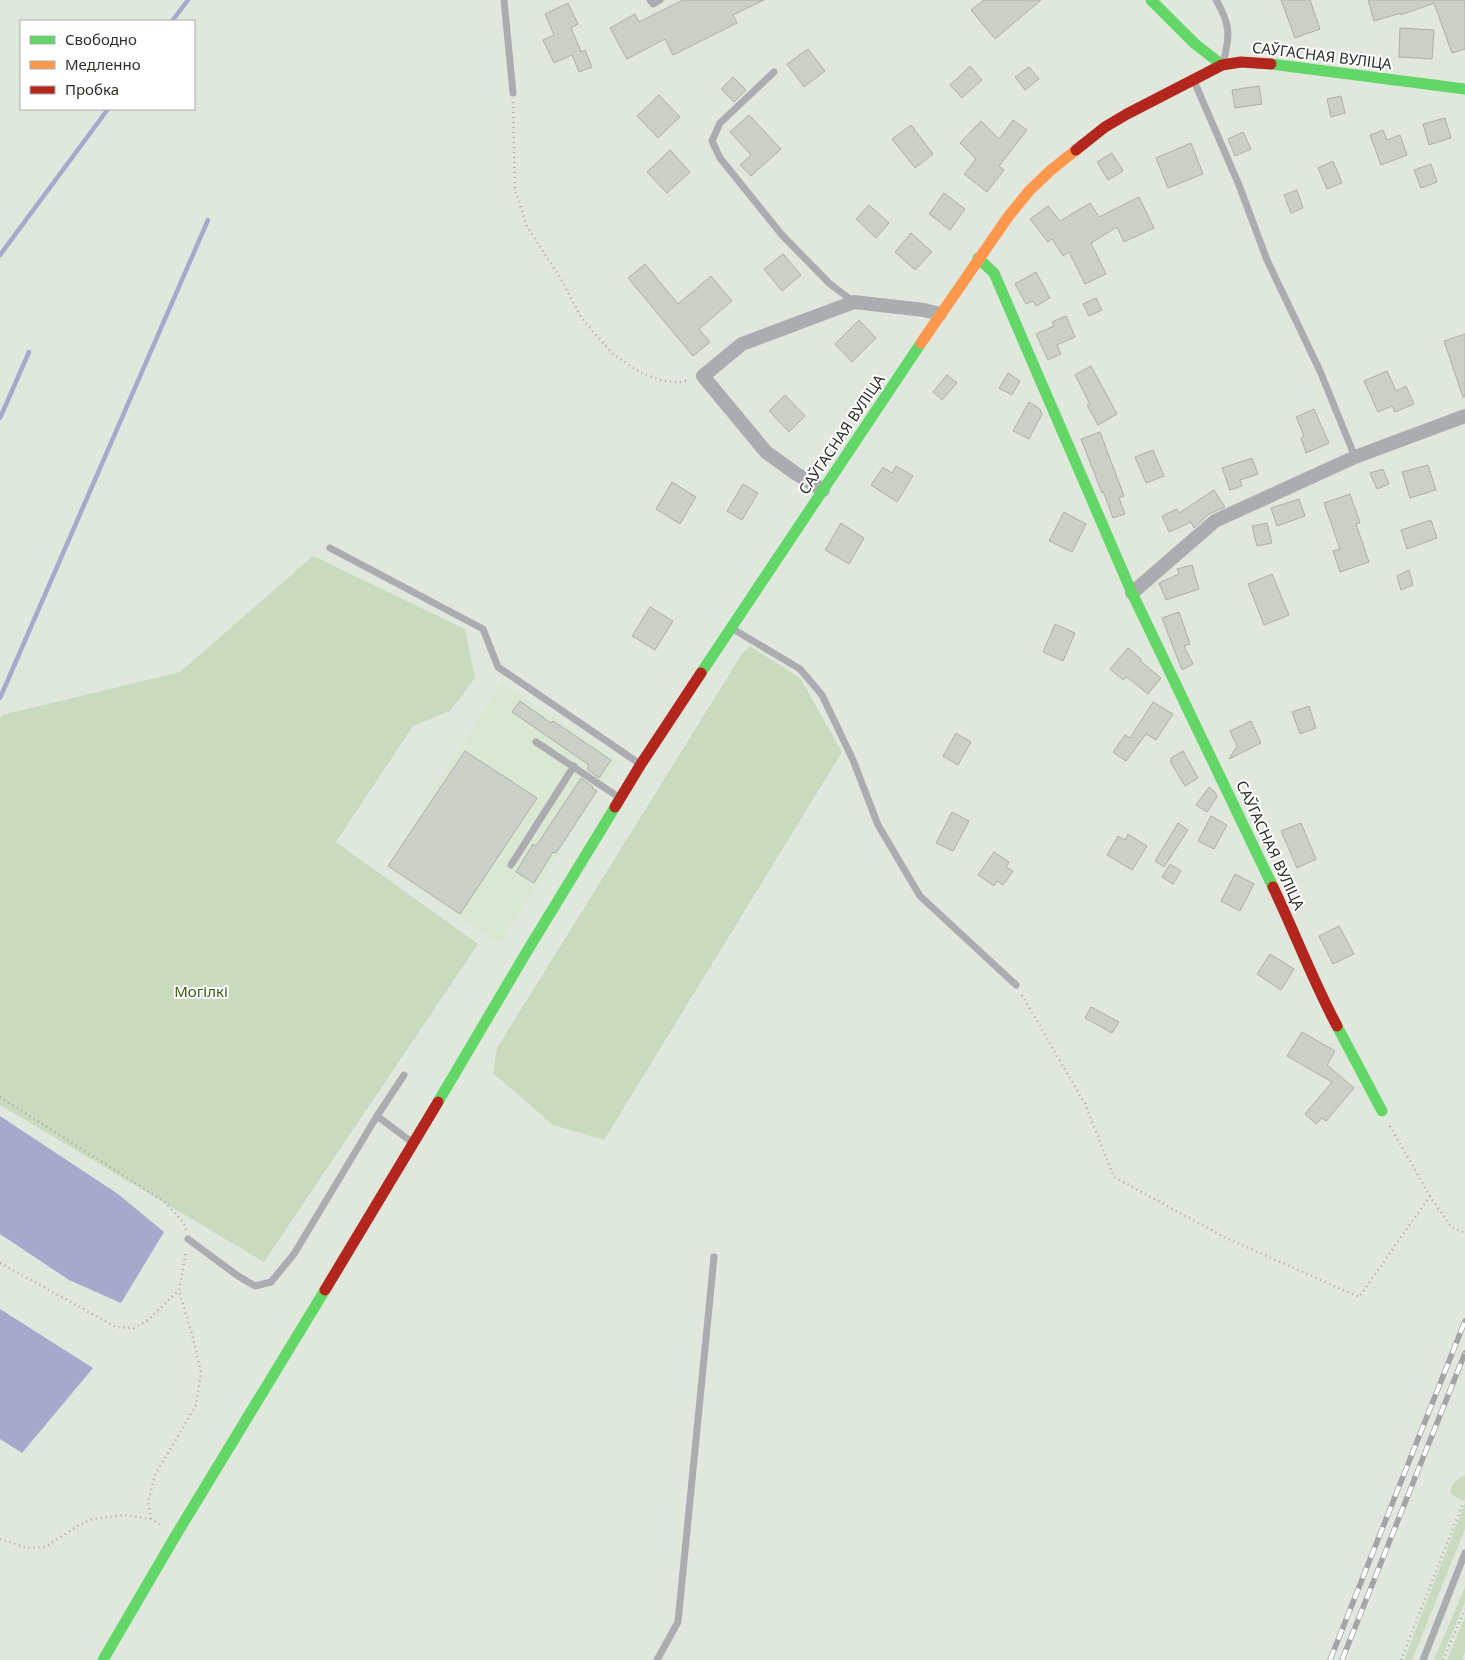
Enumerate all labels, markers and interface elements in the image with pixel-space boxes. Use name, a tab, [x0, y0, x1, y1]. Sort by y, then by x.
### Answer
legend	[20, 20, 195, 110]
text: Свободно	[65, 29, 137, 49]
street label: САЎГАСНАЯ ВУЛІЦА	[1251, 37, 1393, 74]
text: Медленно	[65, 54, 141, 74]
text: Пробка	[65, 79, 119, 99]
street label: САЎГАСНАЯ ВУЛІЦА	[793, 370, 889, 498]
street label: САЎГАСНАЯ ВУЛІЦА	[1232, 777, 1310, 913]
park label: Могілкі	[174, 981, 228, 1001]

